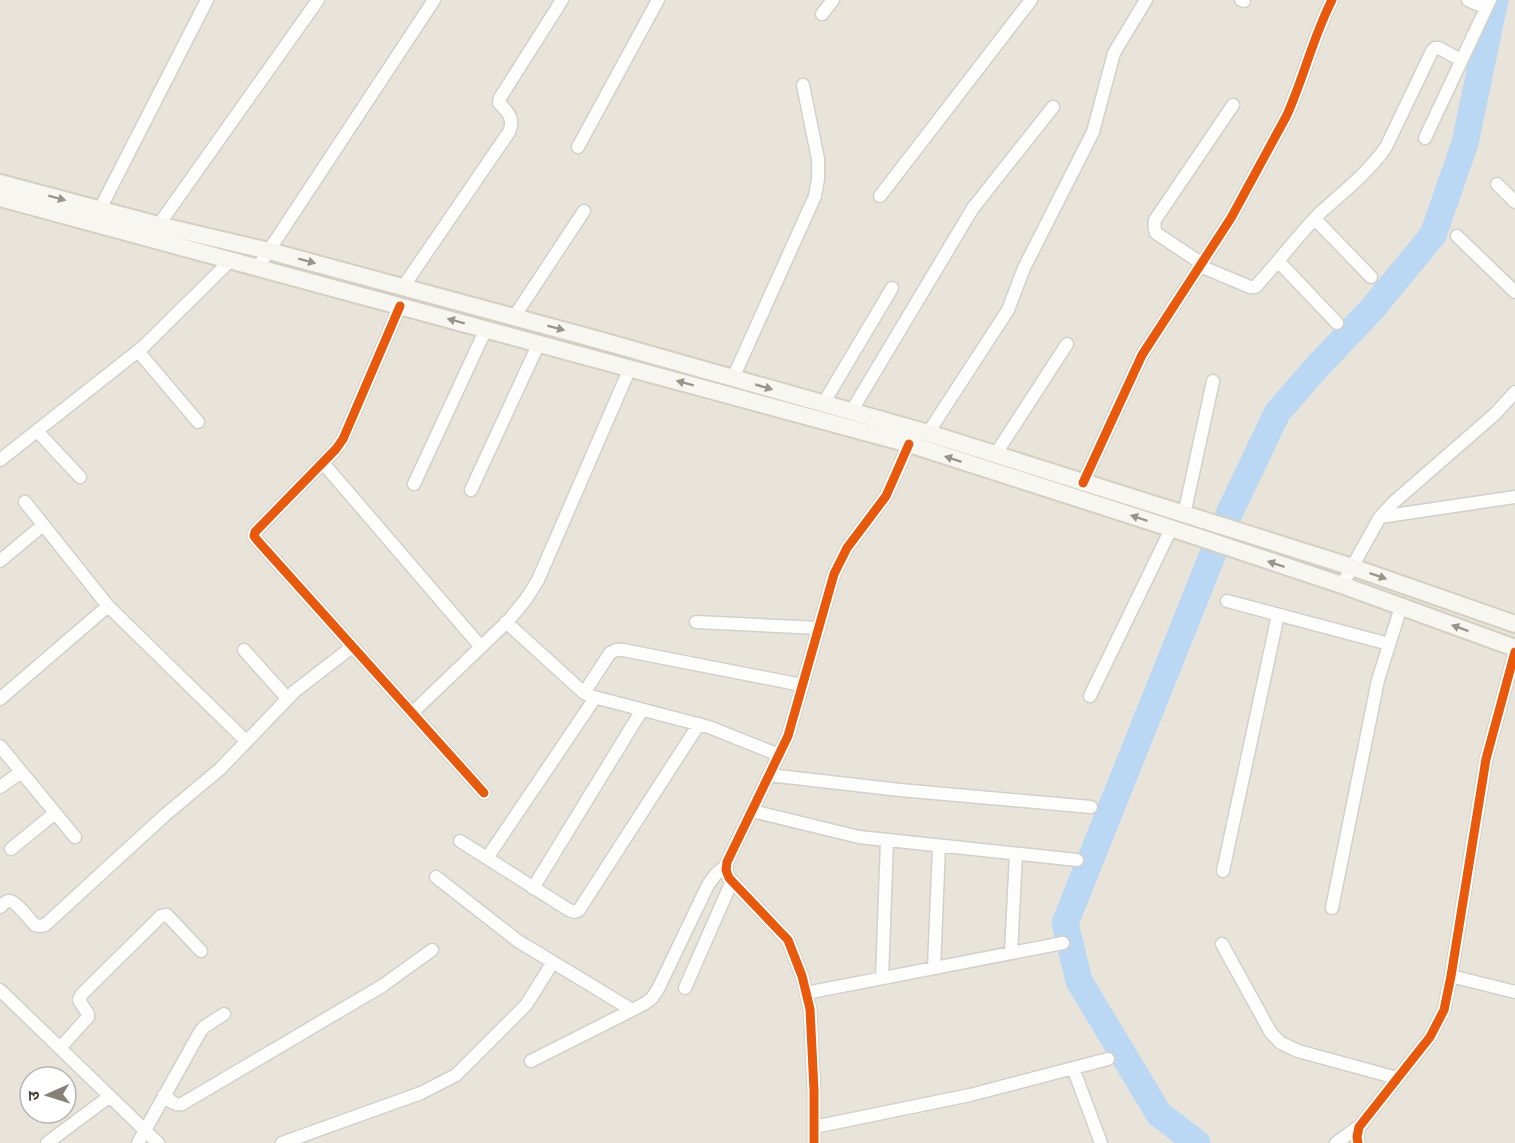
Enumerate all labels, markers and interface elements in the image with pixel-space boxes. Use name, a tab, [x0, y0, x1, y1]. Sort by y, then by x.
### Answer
one-way arrow	[47, 193, 66, 203]
one-way arrow	[298, 257, 316, 266]
one-way arrow	[447, 315, 465, 325]
one-way arrow	[547, 324, 565, 333]
one-way arrow	[676, 378, 694, 387]
one-way arrow	[755, 383, 773, 392]
one-way arrow	[944, 454, 962, 463]
one-way arrow	[1130, 513, 1148, 523]
one-way arrow	[1267, 559, 1285, 568]
one-way arrow	[1369, 572, 1387, 582]
one-way arrow	[1451, 622, 1469, 632]
north arrow	[18, 1065, 78, 1125]
text: उ	[24, 1090, 44, 1101]

